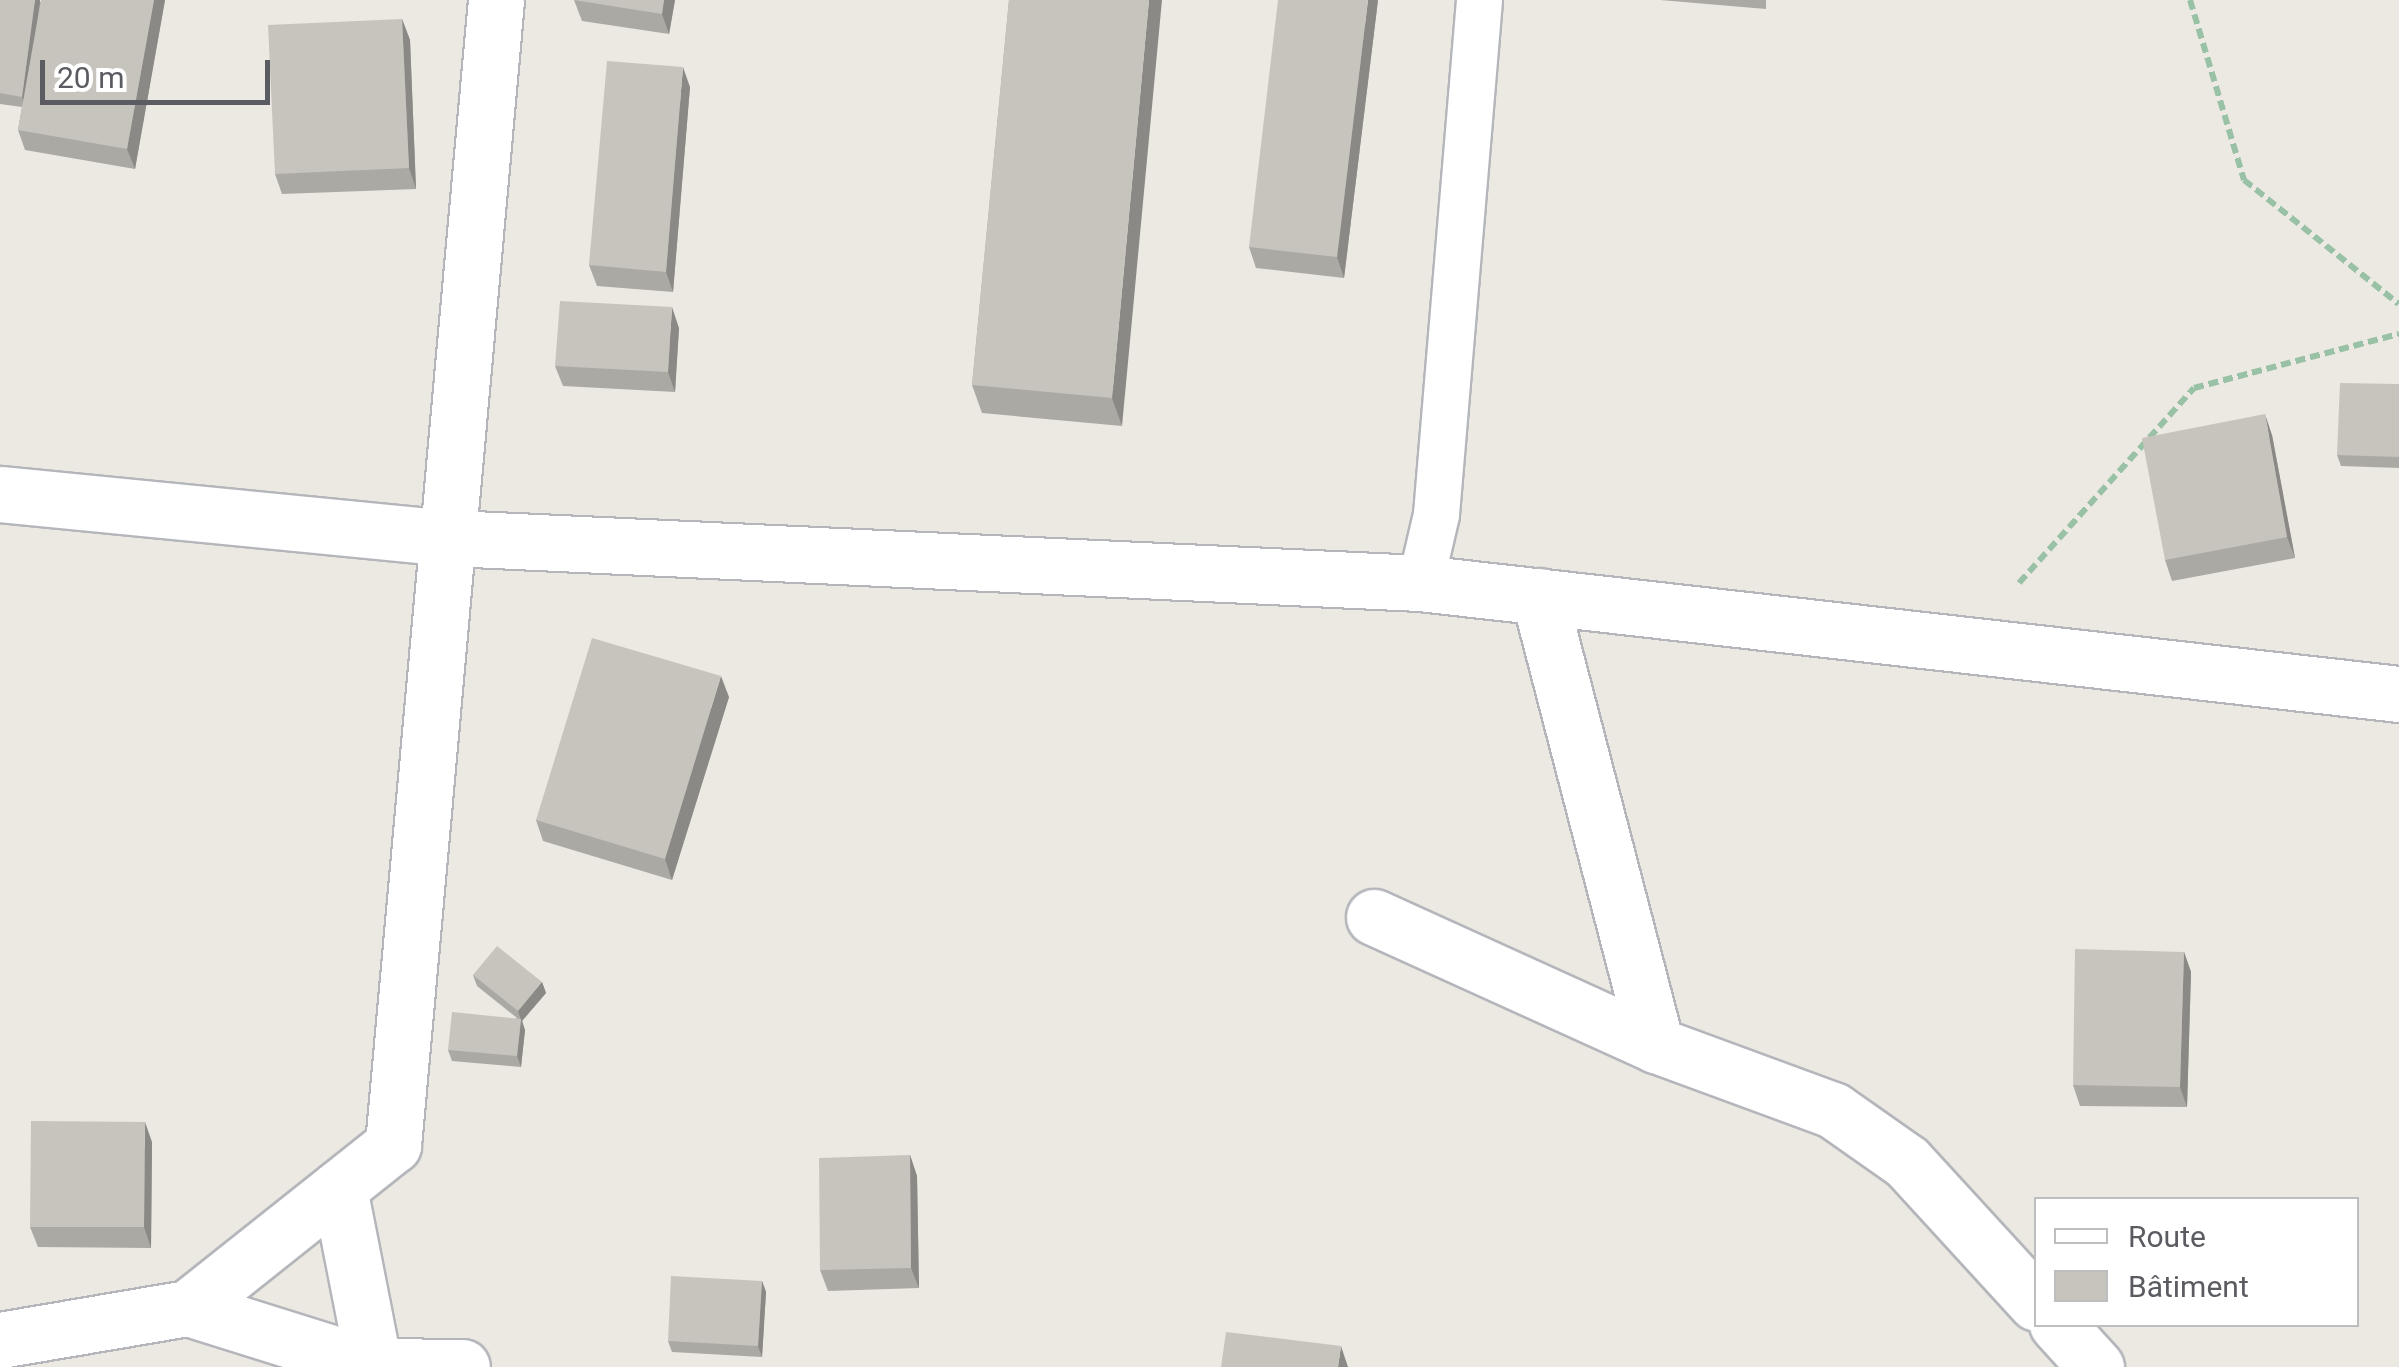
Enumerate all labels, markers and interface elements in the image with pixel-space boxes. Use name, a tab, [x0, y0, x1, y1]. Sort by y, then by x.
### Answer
scale bar	[45, 40, 275, 102]
text: 20 m	[57, 60, 124, 95]
legend	[2034, 1197, 2359, 1327]
text: Route	[2128, 1219, 2206, 1254]
text: Bâtiment	[2128, 1269, 2249, 1304]

